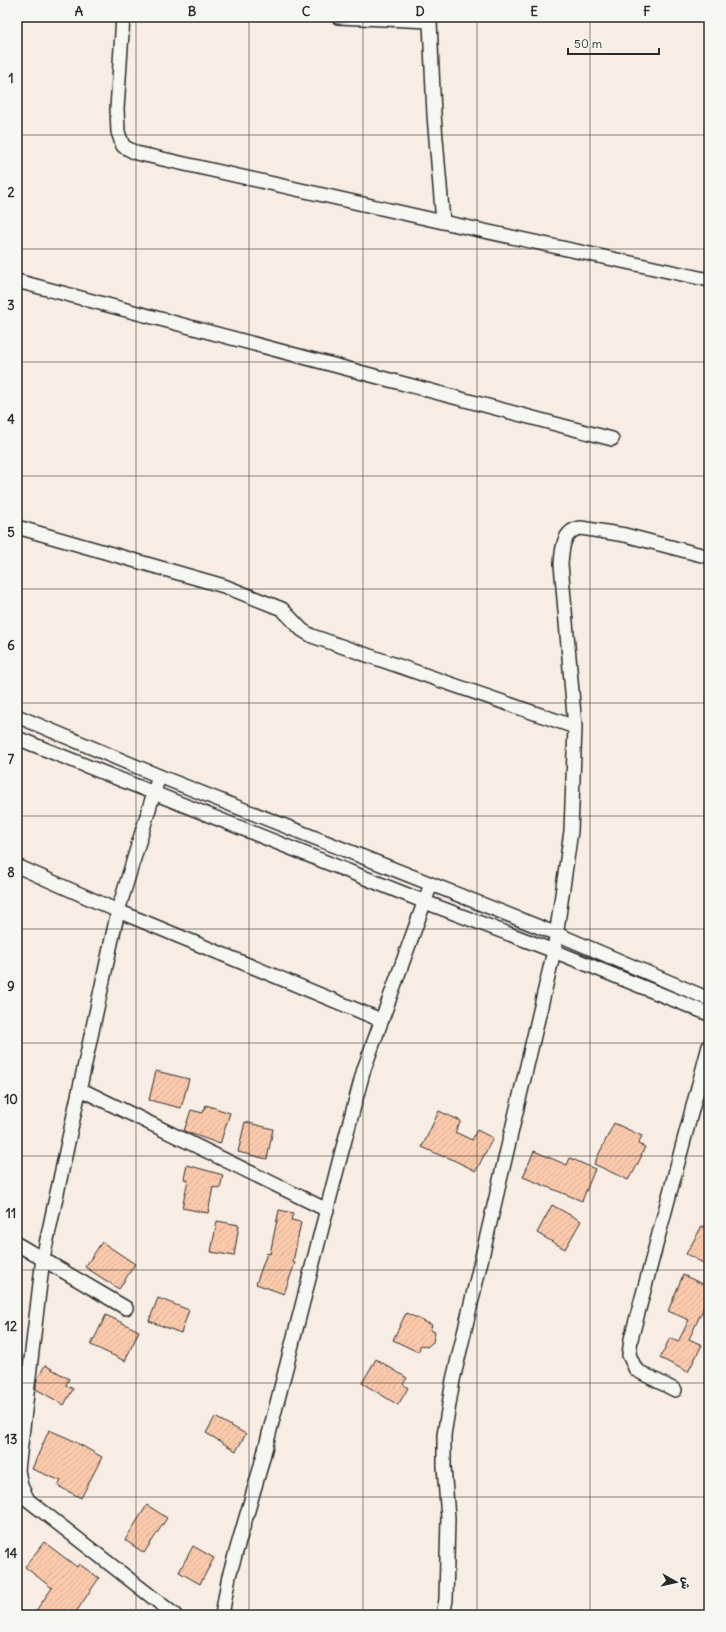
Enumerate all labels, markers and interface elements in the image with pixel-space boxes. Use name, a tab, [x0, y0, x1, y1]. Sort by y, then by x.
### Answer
text: A	[75, 3, 84, 20]
text: B	[188, 3, 197, 20]
text: C	[302, 3, 311, 20]
text: D	[415, 3, 425, 20]
text: E	[530, 3, 538, 20]
text: F	[643, 3, 651, 20]
scale bar	[568, 30, 659, 56]
text: 50 m	[574, 36, 603, 51]
text: 1	[8, 70, 14, 87]
text: 2	[7, 184, 15, 201]
text: 3	[7, 297, 15, 314]
text: 4	[7, 411, 15, 428]
text: 5	[7, 524, 15, 541]
text: 6	[7, 637, 15, 654]
text: 7	[8, 751, 15, 768]
text: 8	[7, 864, 15, 881]
text: 9	[7, 978, 15, 995]
text: 10	[4, 1091, 18, 1108]
text: 11	[6, 1205, 16, 1222]
text: 12	[5, 1318, 17, 1335]
text: 13	[5, 1431, 17, 1448]
text: 14	[5, 1545, 18, 1562]
north arrow	[656, 1562, 696, 1602]
text: ش	[678, 1576, 694, 1590]

